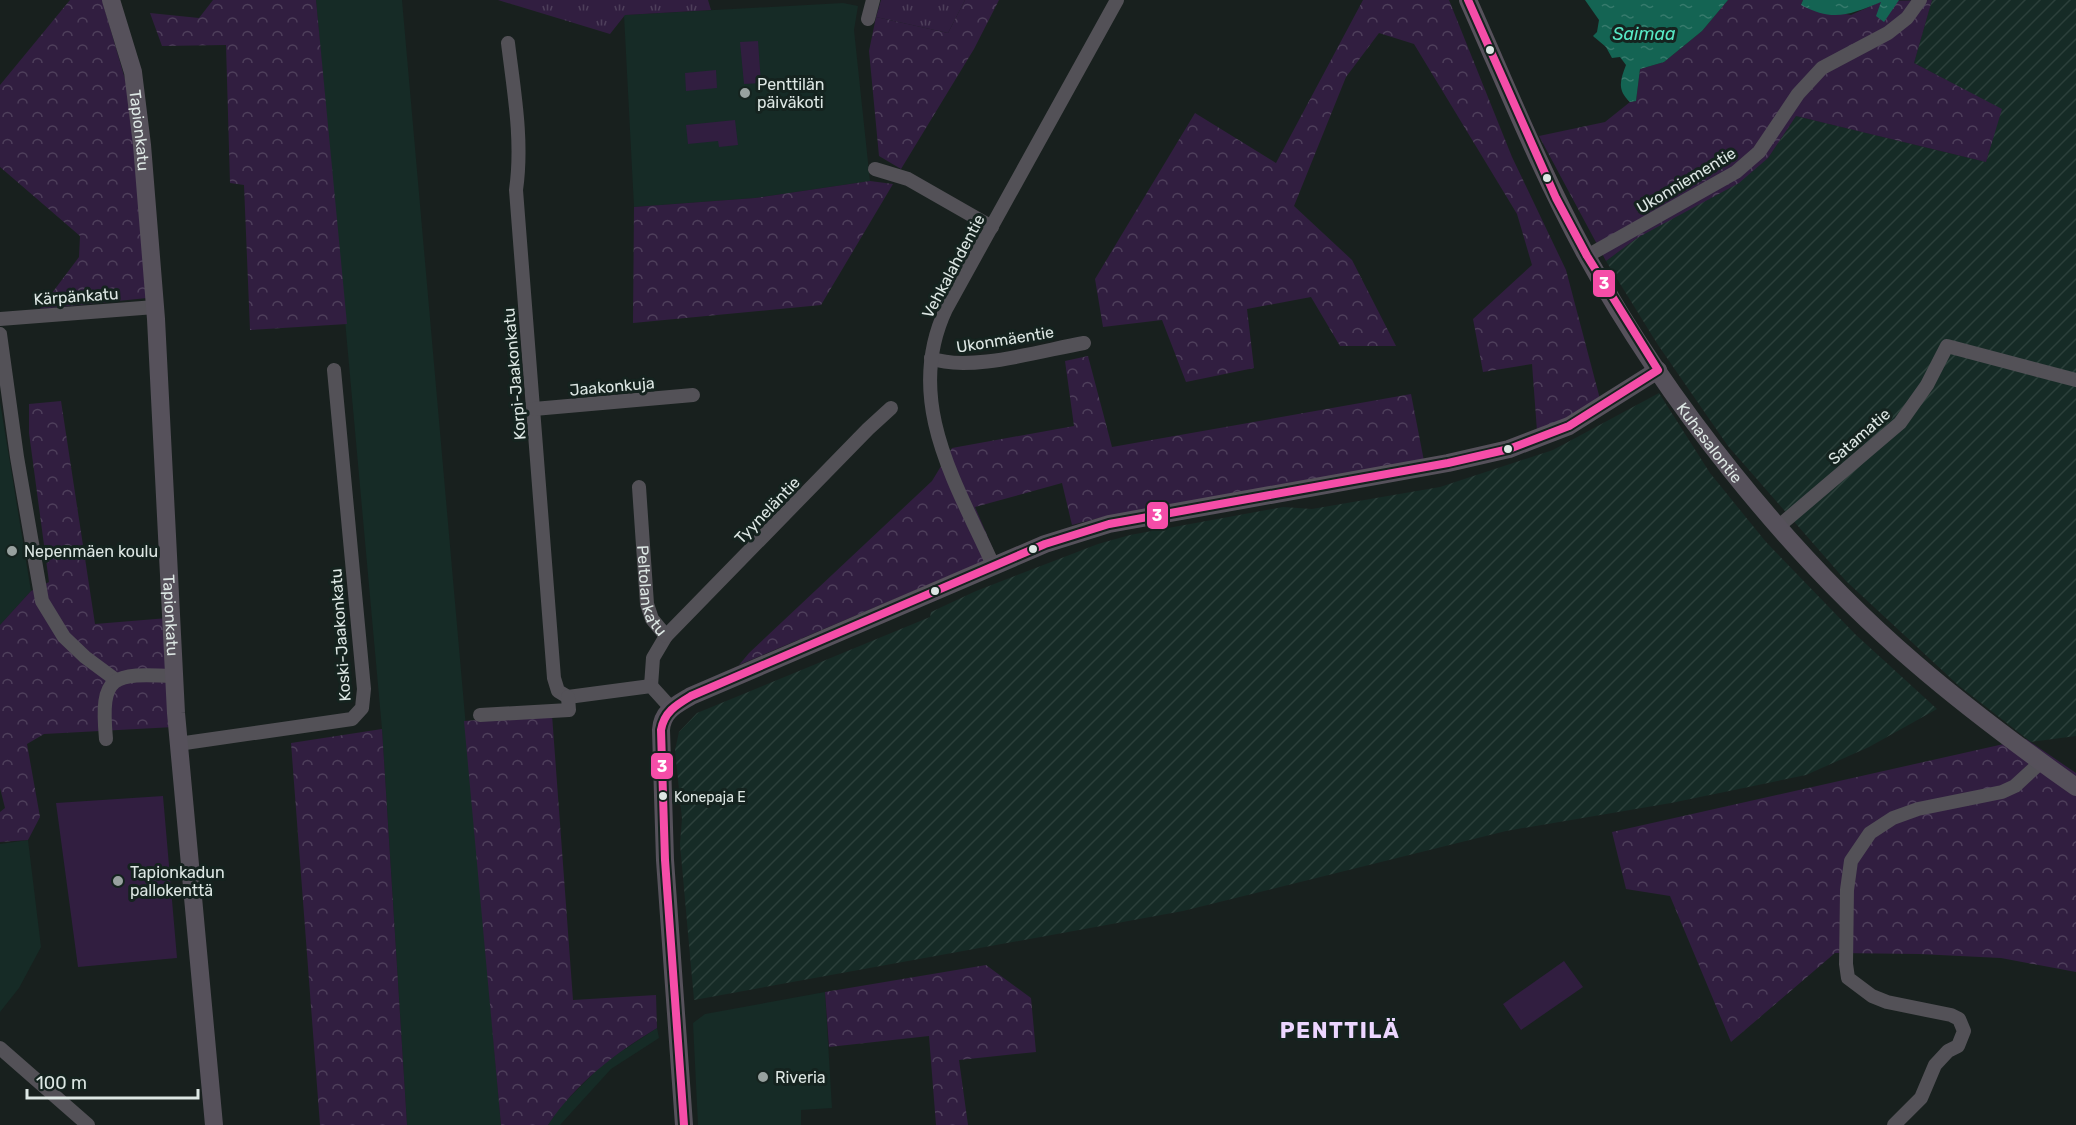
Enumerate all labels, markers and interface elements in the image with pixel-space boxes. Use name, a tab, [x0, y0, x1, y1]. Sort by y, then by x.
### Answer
water label: Saimaa	[1612, 23, 1676, 45]
unlabelled marker	[1484, 44, 1496, 56]
place label: Penttilän päiväkoti	[757, 75, 825, 112]
marker: Penttilän päiväkoti	[738, 86, 752, 100]
street label: Tapionkatu	[125, 89, 153, 172]
street label: Ukonniementie	[1633, 143, 1739, 218]
unlabelled marker	[1541, 172, 1553, 184]
street label: Vehkalahdentie	[918, 211, 989, 321]
line badge: 3	[1592, 269, 1616, 298]
text: 3	[1599, 274, 1609, 293]
street label: Kärpänkatu	[33, 284, 119, 309]
street label: Korpi-Jaakonkatu	[499, 307, 530, 441]
street label: Ukonmäentie	[955, 322, 1055, 357]
street label: Jaakonkuja	[569, 373, 655, 400]
street label: Kuhasalontie	[1673, 399, 1746, 487]
street label: Satamatie	[1824, 404, 1894, 468]
unlabelled marker	[1502, 443, 1514, 455]
street label: Tyyneläntie	[731, 473, 804, 548]
line badge: 3	[1146, 501, 1169, 530]
text: 3	[1152, 506, 1162, 525]
place label: Nepenmäen koulu	[24, 542, 158, 561]
unlabelled marker	[1027, 543, 1039, 555]
marker: Nepenmäen koulu	[5, 544, 19, 558]
street label: Peltolankatu	[633, 544, 671, 640]
street label: Koski-Jaakonkatu	[326, 568, 355, 702]
street label: Tapionkatu	[159, 574, 182, 657]
unlabelled marker	[929, 585, 941, 597]
line badge: 3	[650, 752, 674, 780]
text: 3	[657, 757, 667, 776]
place label: Konepaja E	[674, 789, 746, 806]
marker: Konepaja E	[657, 790, 669, 802]
place label: Tapionkadun pallokenttä	[130, 863, 225, 900]
marker: Tapionkadun pallokenttä	[111, 874, 125, 888]
district label: PENTTILÄ	[1280, 1017, 1400, 1044]
scale bar	[27, 1062, 198, 1100]
place label: Riveria	[775, 1068, 826, 1087]
marker: Riveria	[756, 1070, 770, 1084]
text: 100 m	[36, 1072, 87, 1094]

